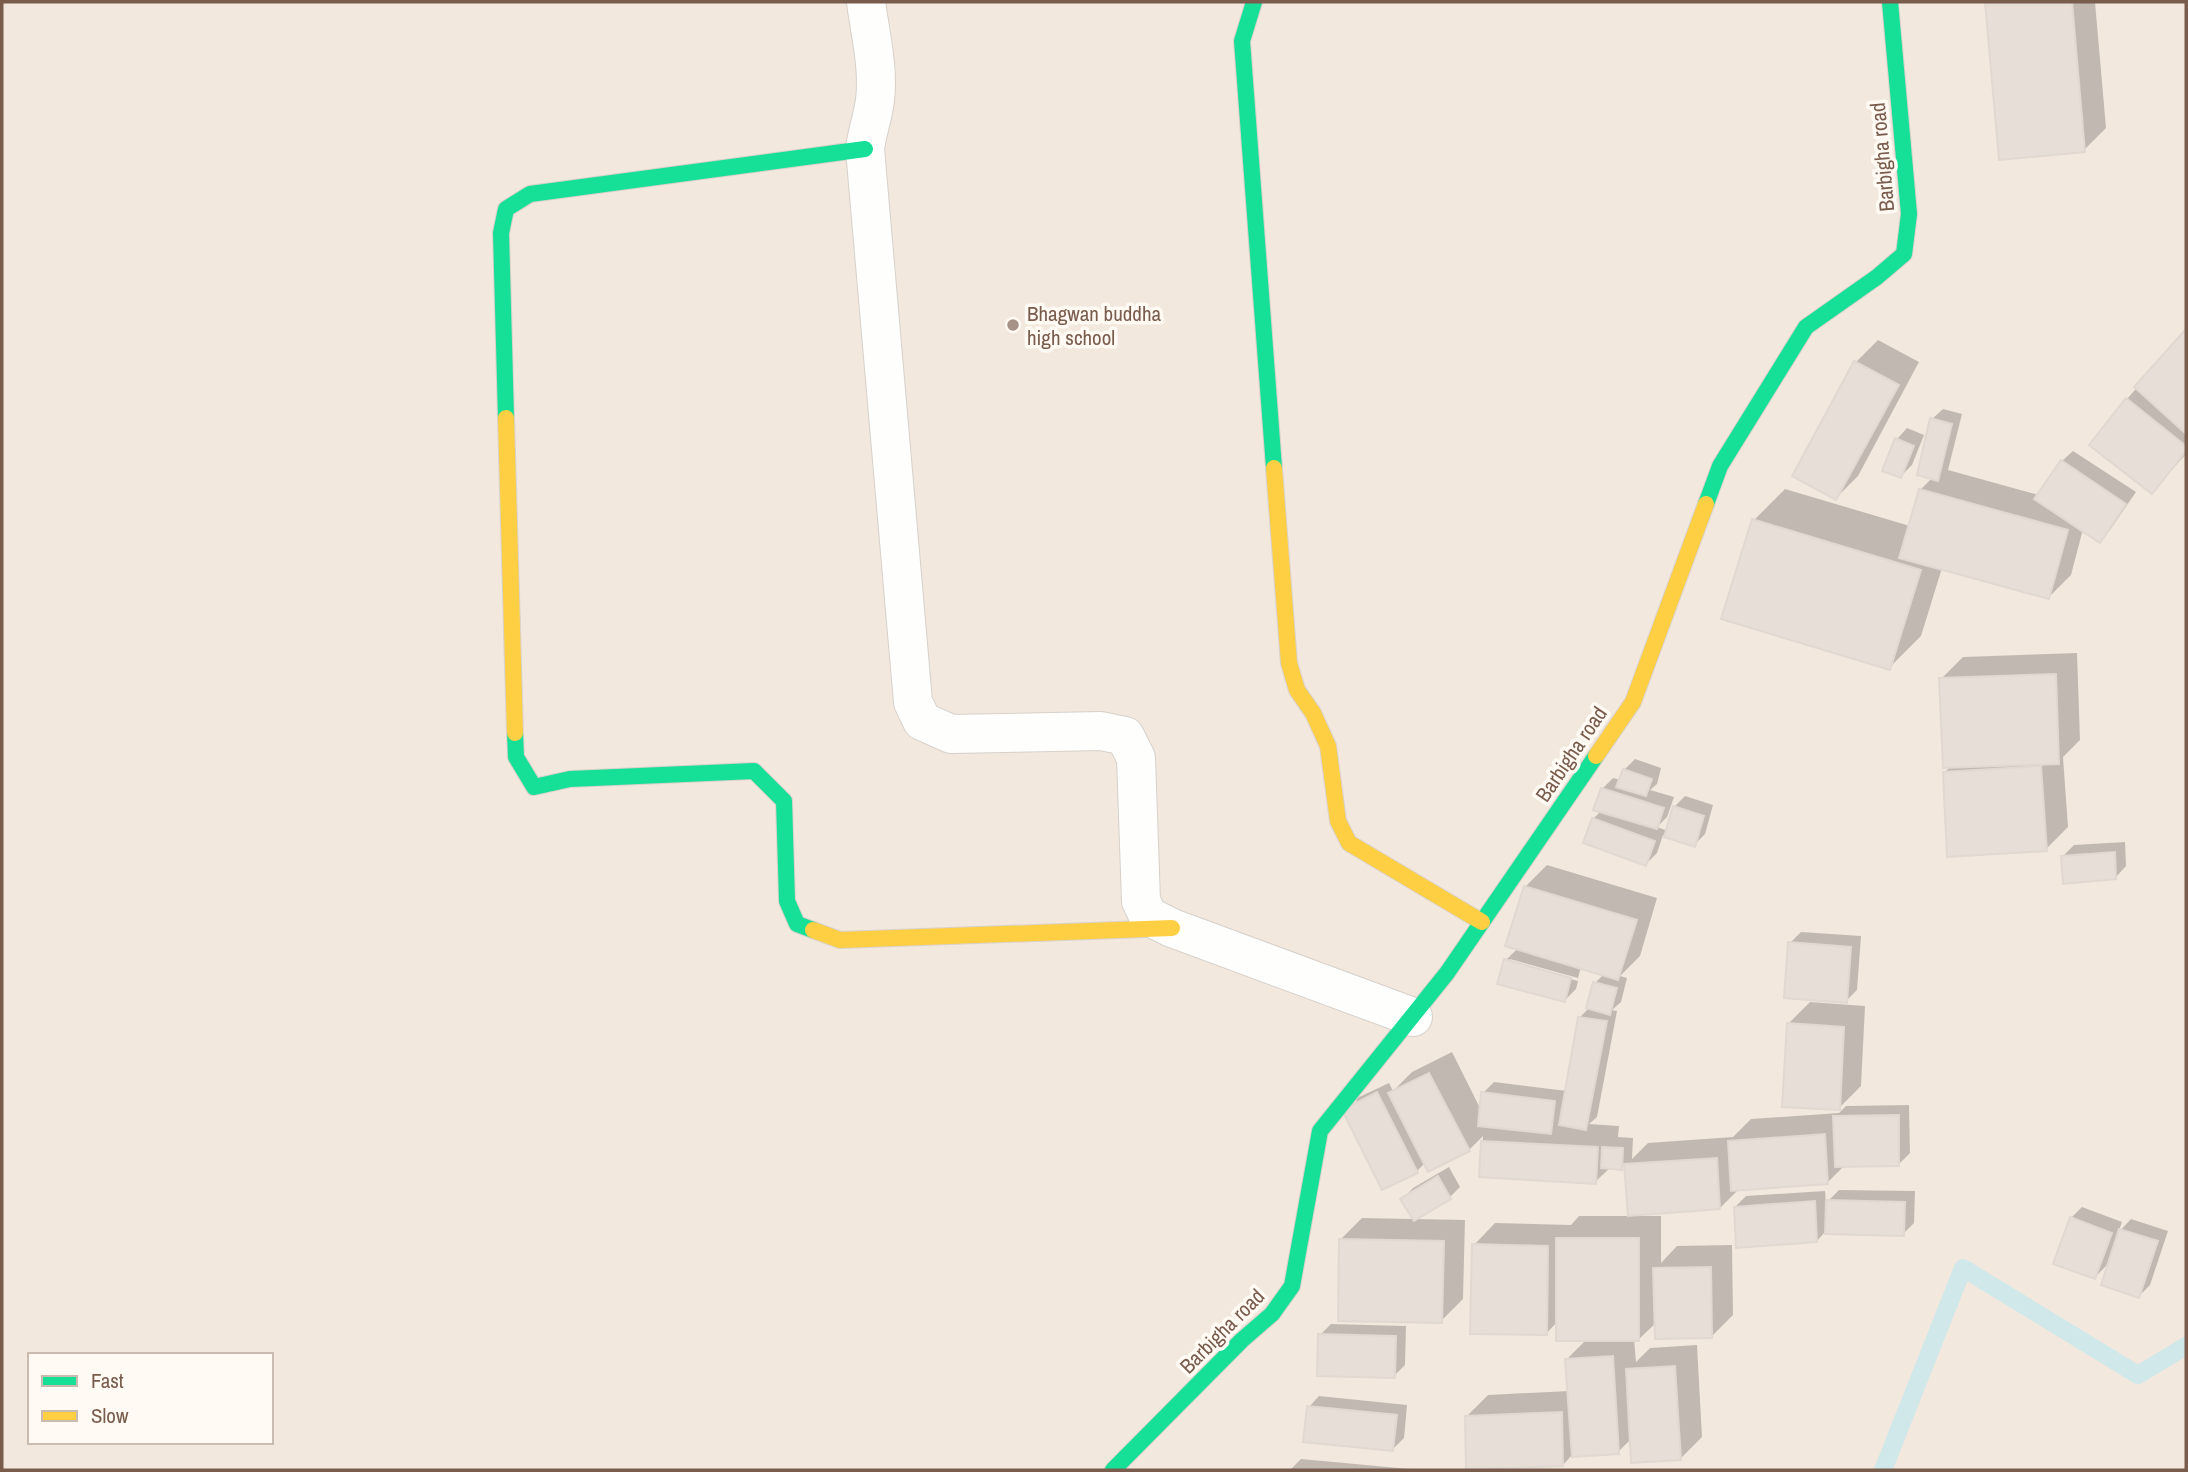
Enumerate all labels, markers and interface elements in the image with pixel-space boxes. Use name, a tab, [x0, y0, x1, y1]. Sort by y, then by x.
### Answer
street label: Barbigha road	[1863, 101, 1901, 213]
place label: Bhagwan buddha high school	[1027, 299, 1161, 352]
marker: Bhagwan buddha high school	[1005, 317, 1021, 333]
street label: Barbigha road	[1528, 701, 1614, 807]
street label: Barbigha road	[1173, 1282, 1271, 1380]
legend	[28, 1353, 273, 1444]
text: Fast	[91, 1366, 124, 1395]
text: Slow	[91, 1401, 129, 1430]

